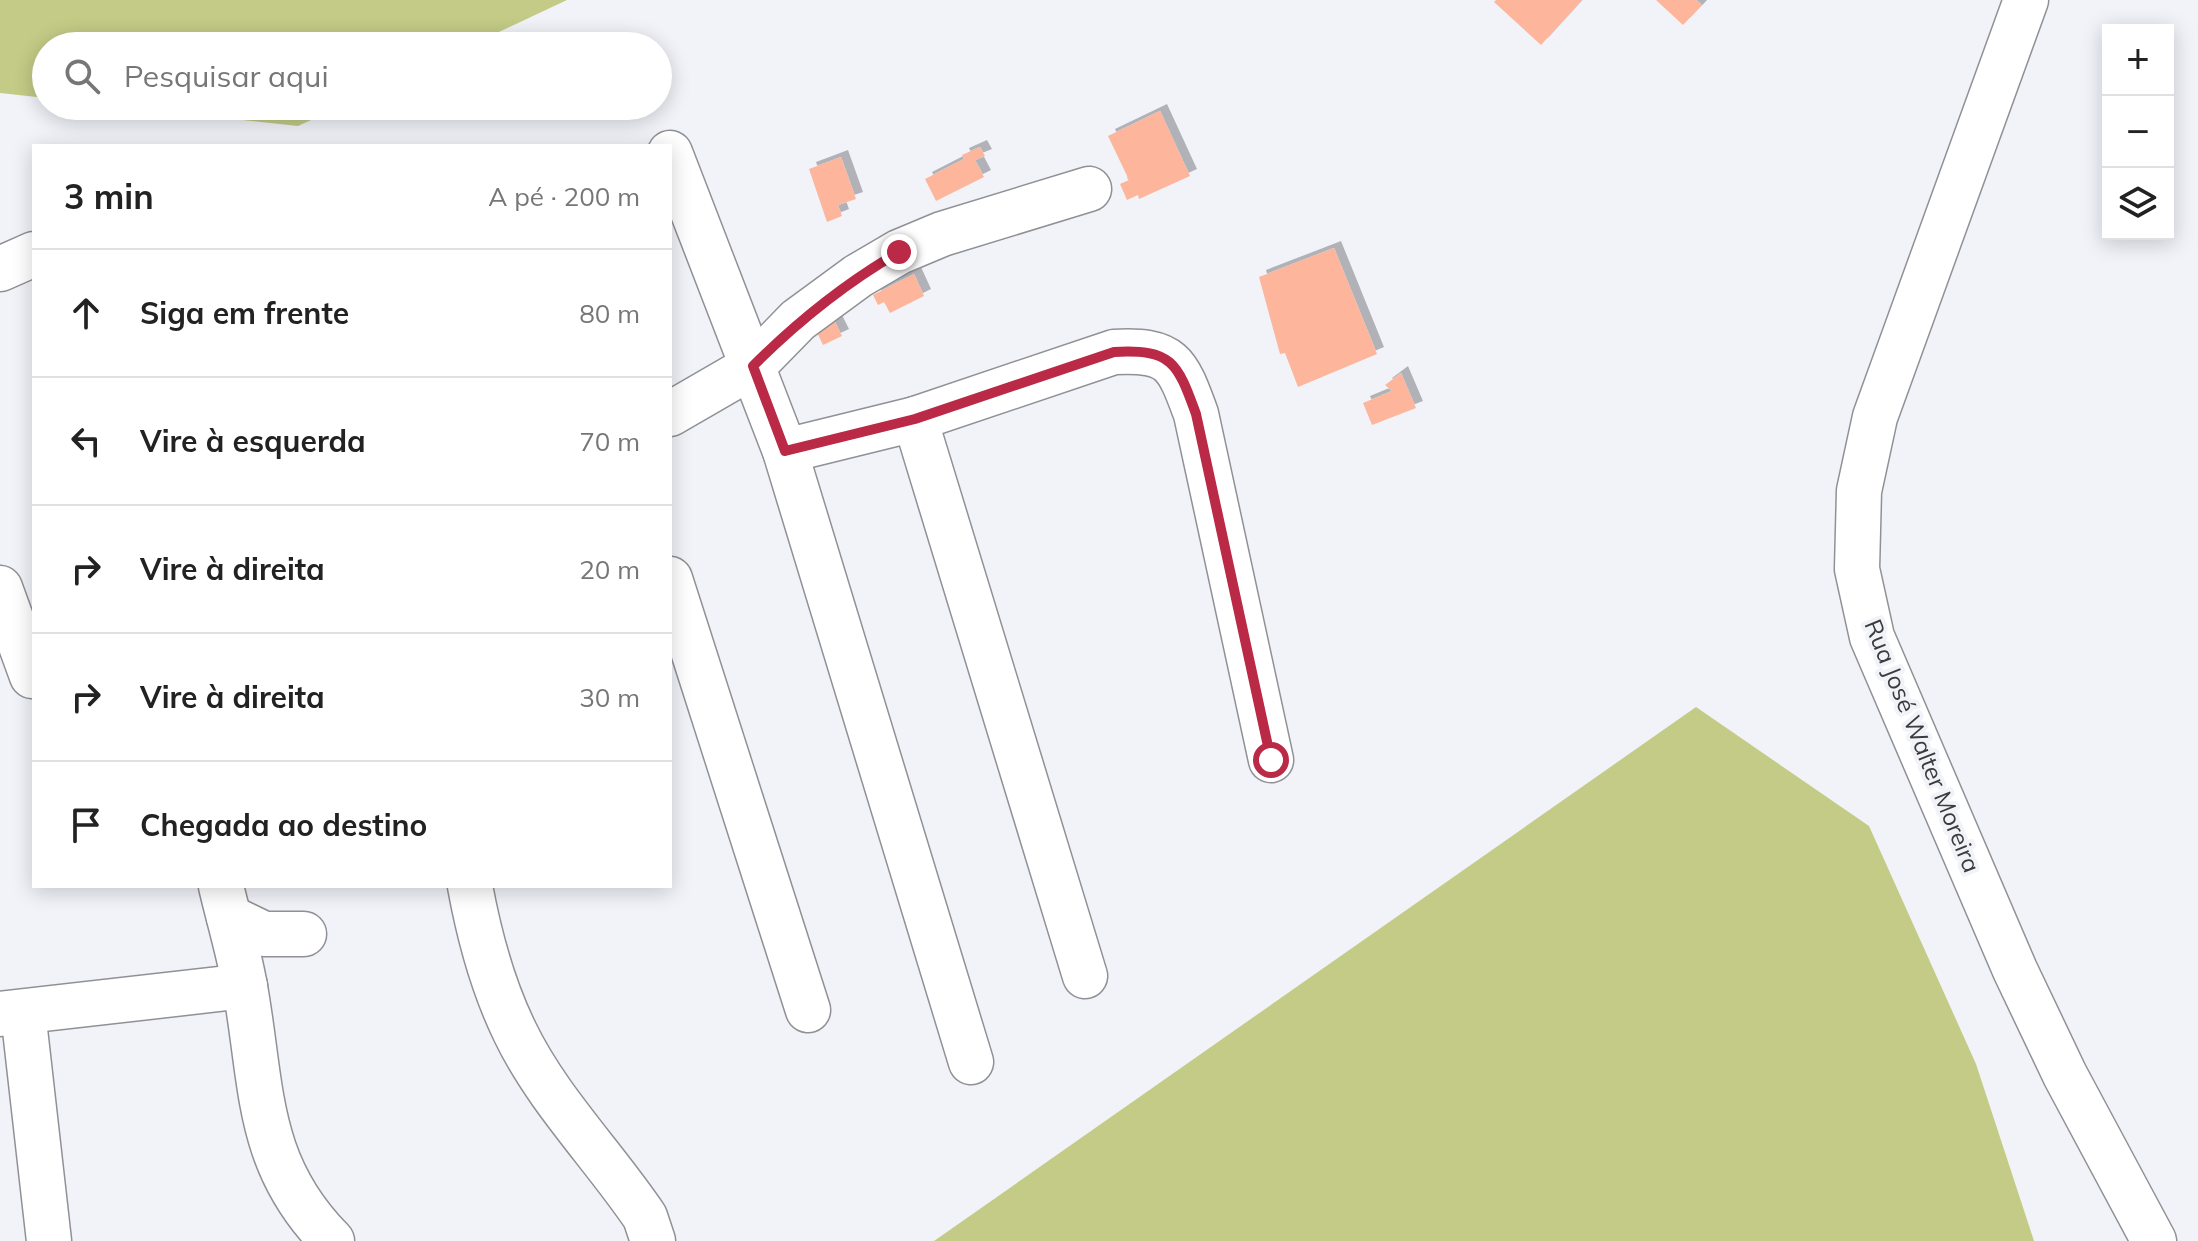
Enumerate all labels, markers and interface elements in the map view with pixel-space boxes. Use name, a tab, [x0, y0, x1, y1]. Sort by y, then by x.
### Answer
map controls	[2102, 24, 2174, 240]
button: +	[2102, 24, 2174, 96]
search box	[32, 32, 672, 120]
icon: search	[60, 54, 104, 98]
text: Pesquisar aqui	[124, 57, 329, 95]
button: −	[2102, 96, 2174, 168]
button: layers	[2102, 168, 2174, 240]
text: 3 min	[64, 175, 154, 218]
text: A pé · 200 m	[488, 180, 640, 213]
route end	[881, 234, 917, 270]
icon: ahead	[64, 291, 108, 335]
text: Siga em frente	[140, 294, 349, 332]
text: 80 m	[579, 297, 640, 330]
icon: left	[64, 419, 108, 463]
text: Vire à esquerda	[140, 422, 366, 460]
text: 70 m	[579, 425, 640, 458]
icon: right	[64, 547, 108, 591]
text: Vire à direita	[140, 550, 325, 588]
text: 20 m	[579, 553, 640, 586]
street label: Rua José Walter Moreira	[1858, 615, 1987, 877]
icon: right	[64, 675, 108, 719]
text: Vire à direita	[140, 678, 325, 716]
text: 30 m	[579, 681, 640, 714]
route start	[1253, 742, 1289, 778]
icon: arrive	[64, 803, 108, 847]
text: Chegada ao destino	[140, 806, 427, 844]

